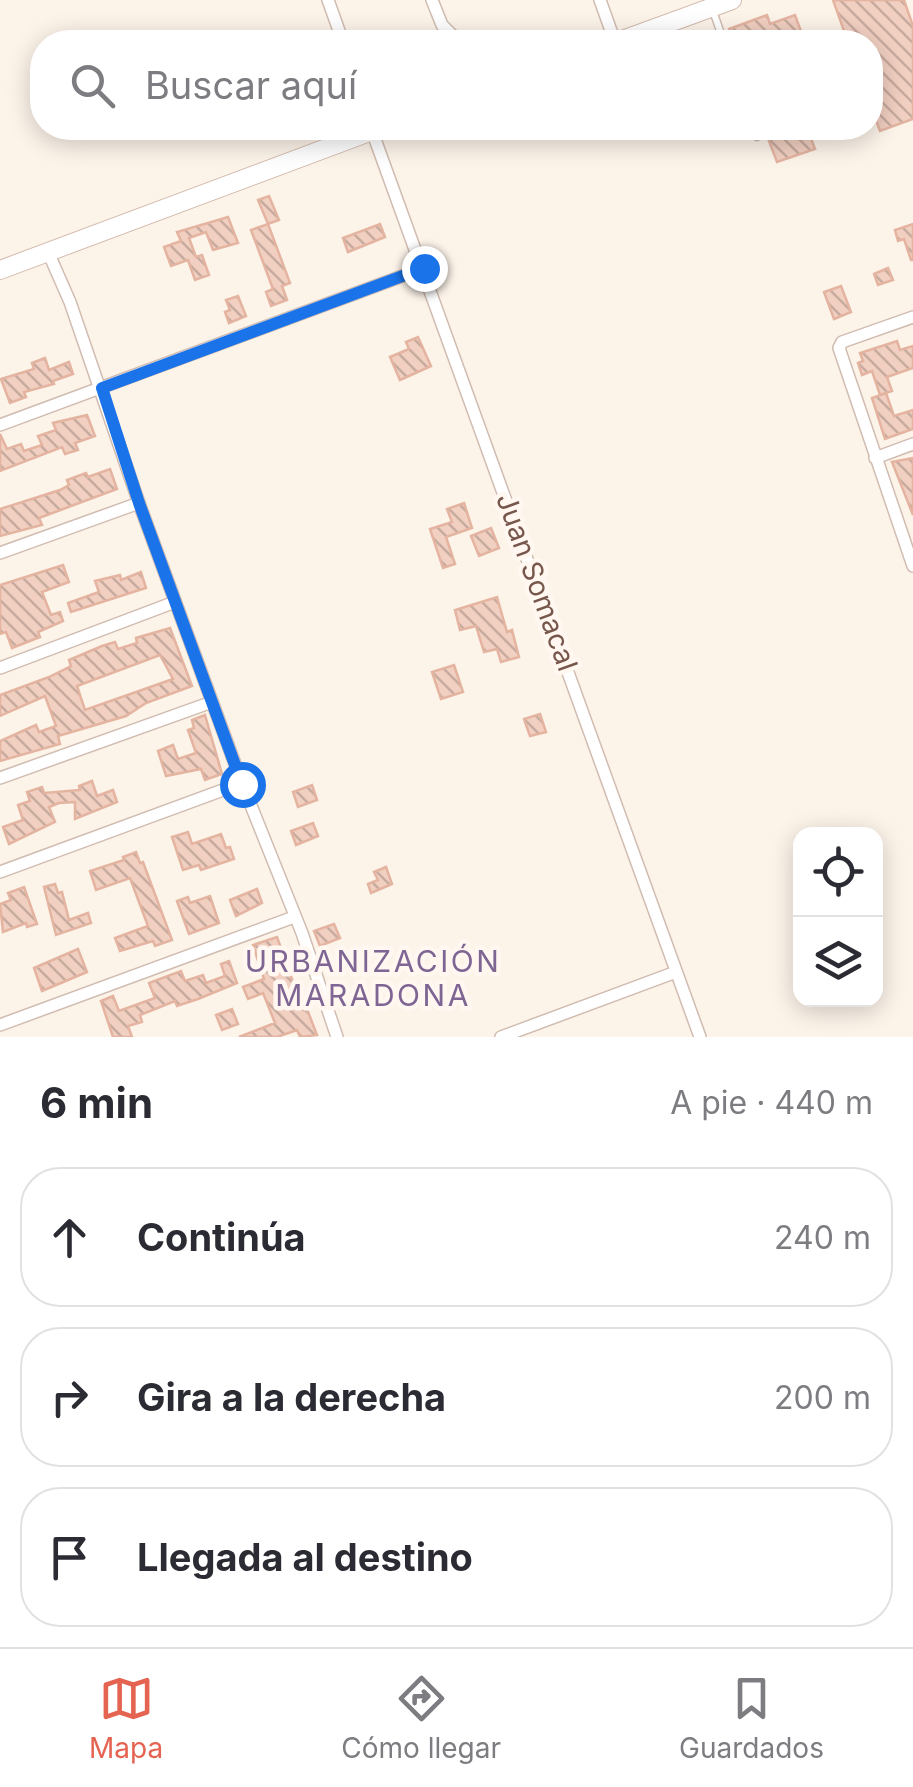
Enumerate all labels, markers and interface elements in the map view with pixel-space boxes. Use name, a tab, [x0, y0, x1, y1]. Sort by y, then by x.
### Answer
search box	[30, 30, 883, 140]
icon: search	[65, 58, 120, 113]
text: Buscar aquí	[145, 62, 357, 108]
route end	[402, 246, 448, 292]
street label: Juan Somacal	[489, 489, 585, 675]
route start	[220, 762, 266, 808]
map controls	[793, 827, 883, 1007]
button: locate	[793, 827, 883, 917]
button: layers	[793, 917, 883, 1007]
district label: URBANIZACIÓN MARADONA	[245, 943, 501, 1013]
text: 6 min	[40, 1077, 153, 1128]
text: A pie · 440 m	[670, 1083, 873, 1122]
icon: ahead	[42, 1210, 97, 1265]
text: Continúa	[137, 1214, 306, 1260]
text: 240 m	[774, 1218, 871, 1257]
icon: right	[42, 1370, 97, 1425]
text: Gira a la derecha	[137, 1374, 446, 1420]
text: 200 m	[774, 1378, 871, 1417]
icon: arrive	[42, 1530, 97, 1585]
text: Llegada al destino	[137, 1534, 473, 1580]
tab: Mapa	[89, 1671, 163, 1765]
tab: Cómo llegar	[341, 1671, 501, 1765]
tab: Guardados	[679, 1671, 824, 1765]

